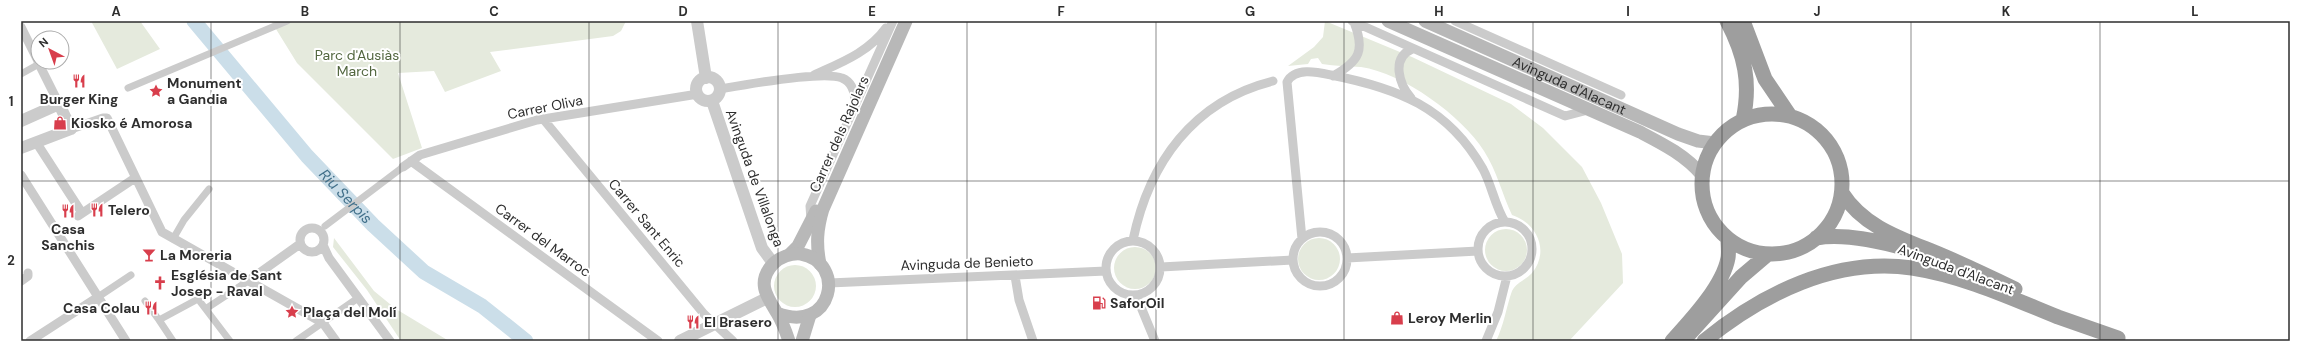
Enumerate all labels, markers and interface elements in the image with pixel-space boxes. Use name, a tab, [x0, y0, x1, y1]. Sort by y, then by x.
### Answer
text: A	[111, 3, 121, 20]
text: B	[301, 3, 309, 20]
text: C	[489, 3, 499, 20]
text: D	[678, 3, 688, 20]
text: E	[868, 3, 876, 20]
text: F	[1057, 3, 1065, 20]
text: G	[1245, 3, 1255, 20]
text: H	[1434, 3, 1444, 20]
text: I	[1626, 3, 1630, 20]
text: J	[1813, 3, 1821, 20]
text: K	[2002, 3, 2011, 20]
text: L	[2191, 3, 2199, 20]
north arrow	[30, 30, 70, 70]
text: N	[36, 35, 51, 50]
park label: Parc d'Ausiàs March	[315, 46, 399, 80]
street label: Avinguda d'Alacant	[1510, 52, 1629, 119]
restaurant icon: Burger King	[71, 73, 87, 89]
street label: Carrer dels Rajolars	[805, 73, 873, 195]
place label: Monument a Gandia	[167, 74, 242, 108]
place icon: Monument a Gandia	[148, 83, 164, 99]
place label: Burger King	[40, 90, 118, 108]
street label: Carrer Oliva	[506, 91, 584, 123]
text: 1	[9, 93, 13, 110]
street label: Avinguda de Villalonga	[722, 107, 788, 249]
place label: Kiosko é Amorosa	[71, 114, 192, 132]
shop icon: Kiosko é Amorosa	[52, 115, 68, 131]
water label: Riu Serpis	[315, 165, 377, 228]
street label: Carrer Sant Enric	[605, 175, 689, 271]
street label: Carrer del Marroc	[492, 199, 594, 281]
place label: Telero	[108, 201, 150, 219]
restaurant icon: Telero	[89, 202, 105, 218]
restaurant icon: Casa Sanchis	[60, 203, 76, 219]
place label: Casa Sanchis	[41, 220, 95, 254]
street label: Avinguda d'Alacant	[1895, 240, 2017, 298]
place label: La Moreria	[160, 246, 232, 264]
bar icon: La Moreria	[141, 247, 157, 263]
text: 2	[7, 252, 15, 269]
street label: Avinguda de Benieto	[900, 252, 1034, 274]
place label: Església de Sant Josep - Raval	[171, 266, 282, 300]
church icon: Església de Sant Josep - Raval	[152, 275, 168, 291]
place label: SaforOil	[1110, 294, 1164, 312]
fuel station icon: SaforOil	[1091, 295, 1107, 311]
place label: Casa Colau	[63, 299, 140, 317]
restaurant icon: Casa Colau	[143, 300, 159, 316]
place label: Plaça del Molí	[303, 303, 397, 321]
place icon: Plaça del Molí	[284, 304, 300, 320]
place label: Leroy Merlin	[1408, 309, 1492, 327]
shop icon: Leroy Merlin	[1389, 310, 1405, 326]
place label: El Brasero	[704, 313, 772, 331]
restaurant icon: El Brasero	[685, 314, 701, 330]

